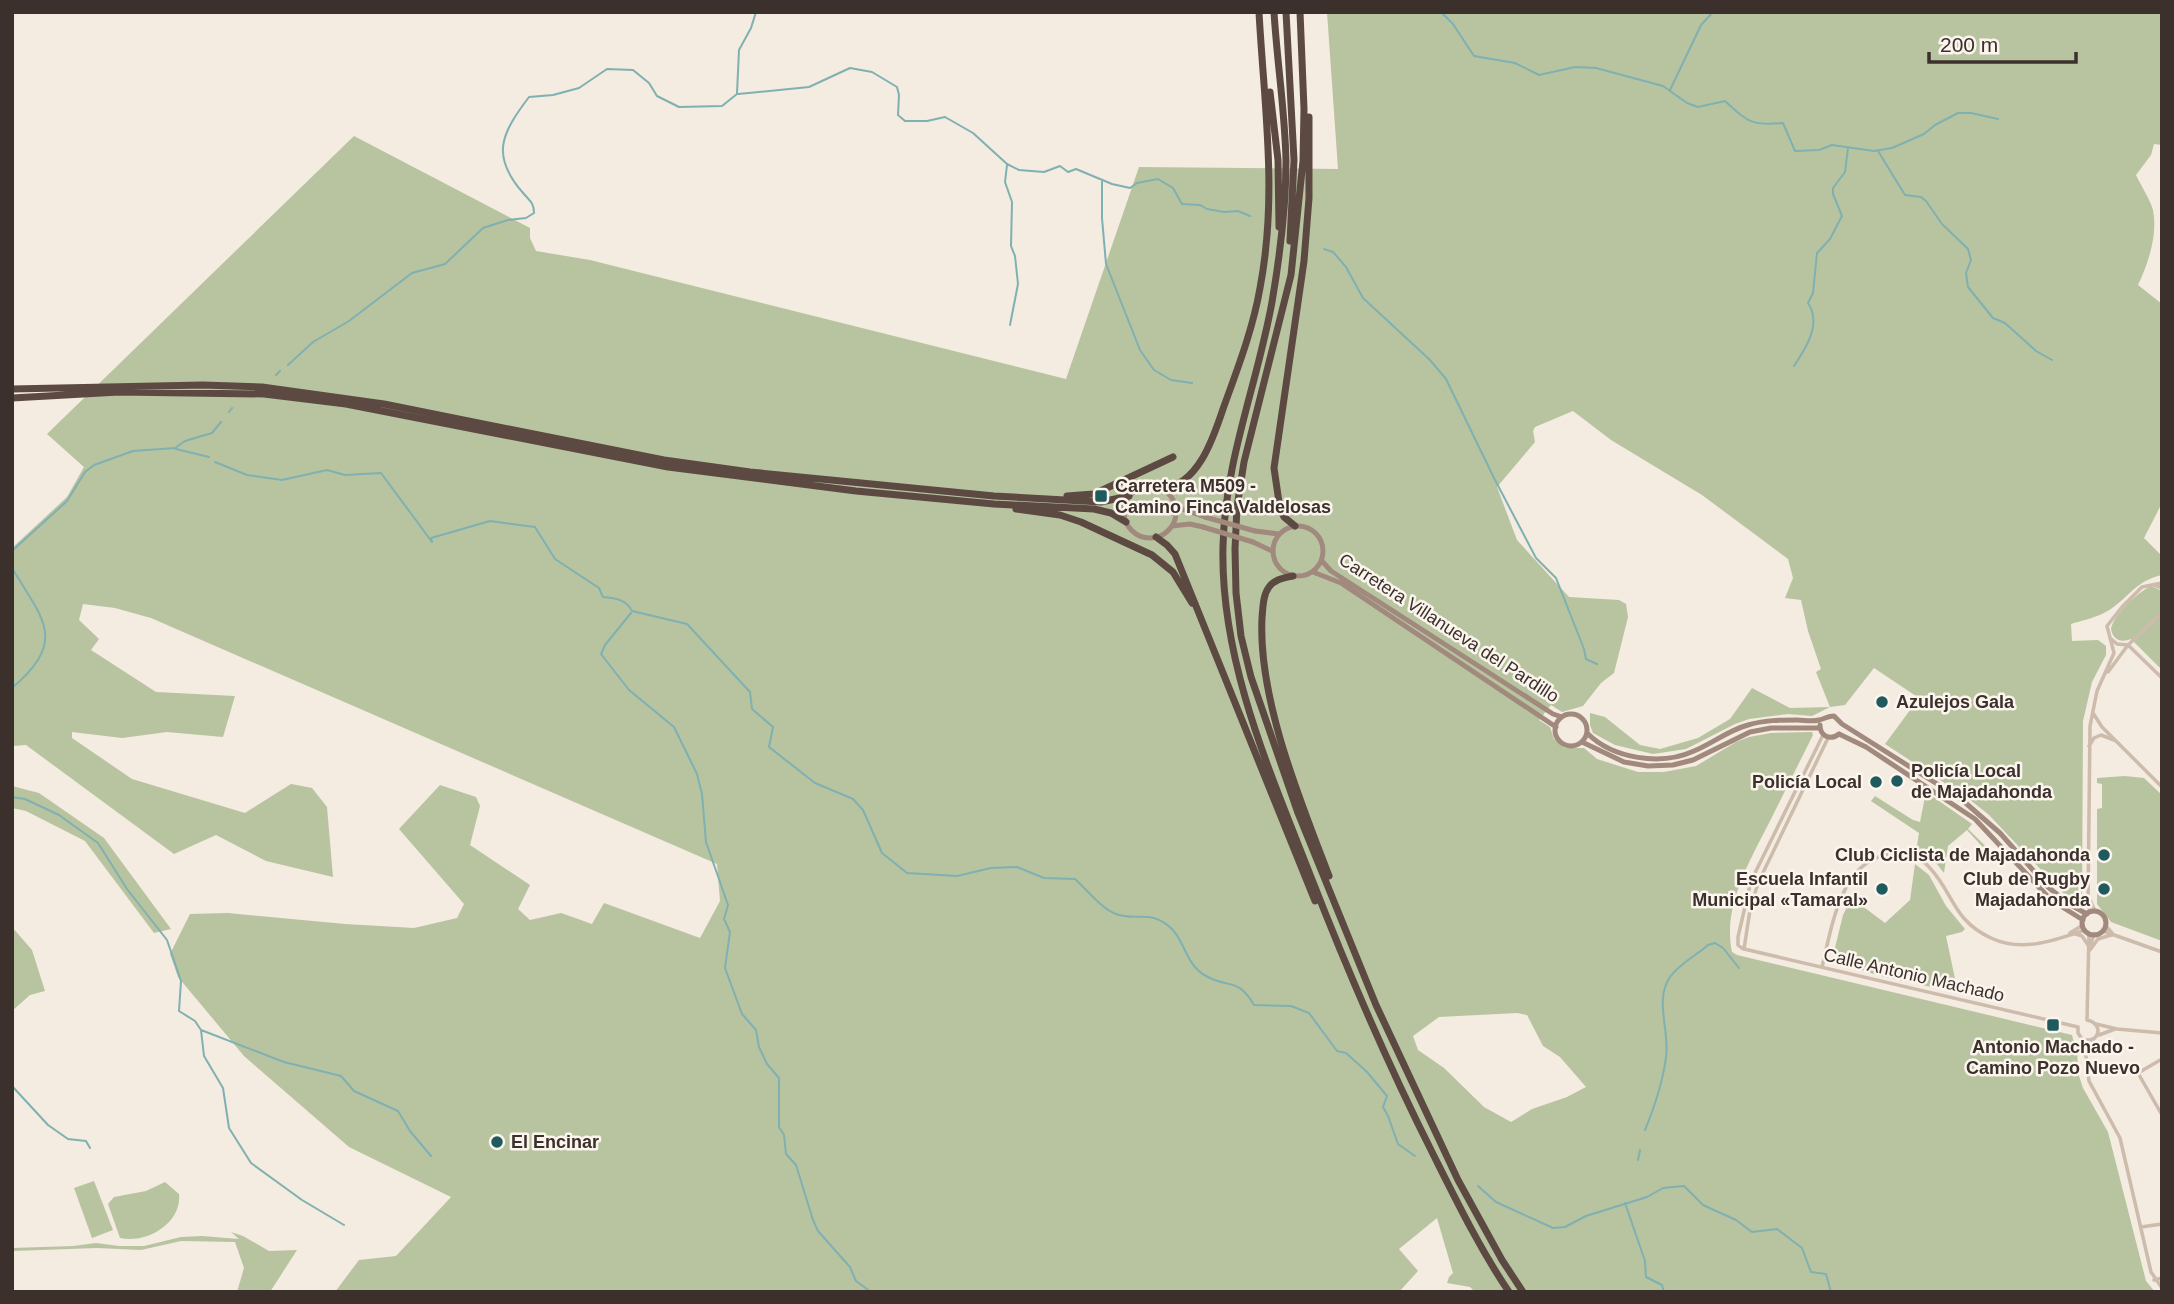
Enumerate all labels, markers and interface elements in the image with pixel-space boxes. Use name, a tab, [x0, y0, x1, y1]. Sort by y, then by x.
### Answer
scale bar	[1929, 21, 2076, 65]
text: 200 m	[1940, 33, 1998, 56]
place label: Carretera M509 - Camino Finca Valdelosas	[1115, 476, 1331, 517]
marker: Carretera M509 - Camino Finca Valdelosas	[1093, 488, 1109, 504]
street label: Carretera Villanueva del Pardillo	[1335, 549, 1563, 707]
place label: Azulejos Gala	[1896, 692, 2015, 712]
marker: Azulejos Gala	[1874, 694, 1890, 710]
place label: Policía Local de Majadahonda	[1911, 761, 2053, 802]
place label: Policía Local	[1752, 772, 1862, 792]
marker: Policía Local de Majadahonda	[1889, 773, 1905, 789]
marker: Policía Local	[1868, 774, 1884, 790]
place label: Club Ciclista de Majadahonda	[1835, 845, 2091, 865]
marker: Club Ciclista de Majadahonda	[2096, 847, 2112, 863]
place label: Escuela Infantil Municipal «Tamaral»	[1692, 869, 1868, 910]
place label: Club de Rugby Majadahonda	[1963, 869, 2091, 910]
marker: Escuela Infantil Municipal «Tamaral»	[1874, 881, 1890, 897]
marker: Club de Rugby Majadahonda	[2096, 881, 2112, 897]
street label: Calle Antonio Machado	[1822, 944, 2006, 1006]
marker: Antonio Machado - Camino Pozo Nuevo	[2045, 1017, 2061, 1033]
place label: Antonio Machado - Camino Pozo Nuevo	[1966, 1037, 2140, 1078]
place label: El Encinar	[511, 1132, 599, 1152]
marker: El Encinar	[489, 1134, 505, 1150]

